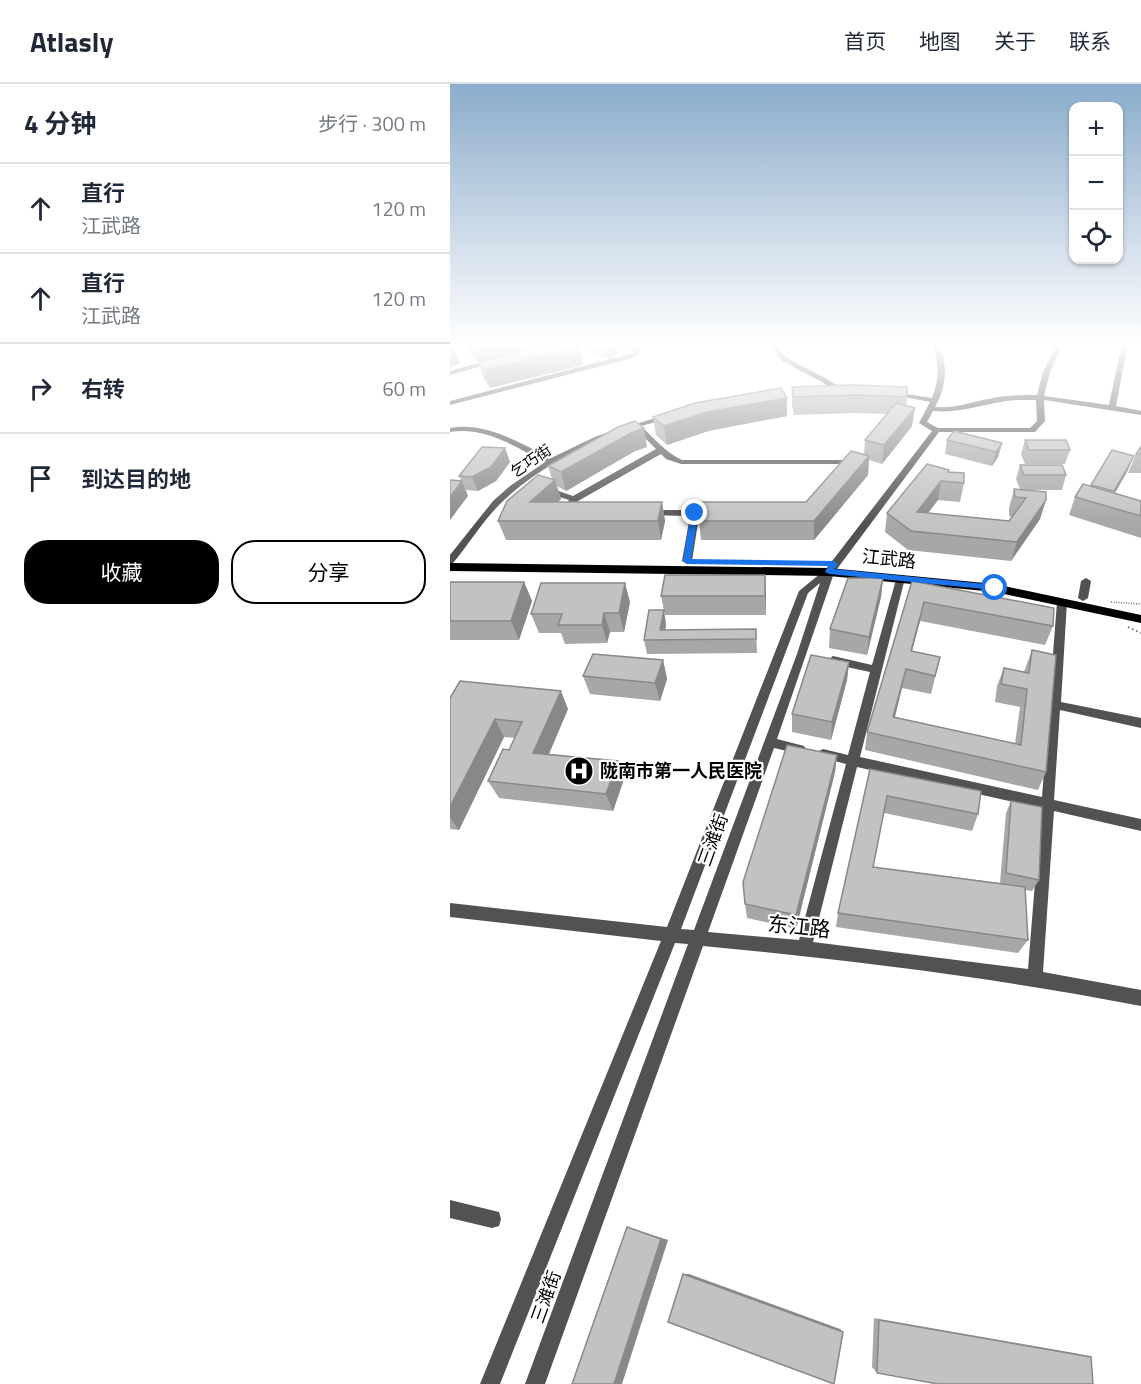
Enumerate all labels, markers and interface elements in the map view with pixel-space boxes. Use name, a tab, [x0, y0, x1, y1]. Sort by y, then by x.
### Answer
text: Atlasly	[30, 20, 113, 63]
text: 首页	[844, 25, 886, 57]
text: 地图	[919, 25, 961, 57]
text: 关于	[994, 25, 1036, 57]
text: 联系	[1069, 25, 1111, 57]
map controls	[1069, 102, 1123, 264]
button: +	[1069, 102, 1123, 156]
text: 4 分钟	[24, 104, 96, 143]
text: 步行 · 300 m	[318, 108, 426, 139]
button: −	[1069, 156, 1123, 210]
text: 直行	[81, 176, 125, 210]
icon: ahead	[24, 192, 57, 225]
text: 120 m	[371, 193, 426, 224]
text: 江武路	[81, 210, 141, 241]
button: locate	[1069, 210, 1123, 264]
text: 直行	[81, 266, 125, 300]
icon: ahead	[24, 282, 57, 315]
text: 120 m	[371, 283, 426, 314]
text: 江武路	[81, 300, 141, 331]
icon: right	[24, 372, 57, 405]
text: 右转	[81, 372, 125, 406]
text: 60 m	[382, 373, 426, 404]
street label: 乞巧街	[506, 438, 556, 483]
icon: arrive	[24, 462, 57, 495]
text: 到达目的地	[81, 462, 191, 496]
route end	[681, 499, 707, 525]
button: 收藏	[24, 540, 219, 604]
button: 分享	[231, 540, 426, 604]
street label: 江武路	[861, 542, 917, 575]
route start	[981, 574, 1007, 600]
hospital icon: 陇南市第一人民医院	[563, 755, 595, 787]
place label: 陇南市第一人民医院	[600, 757, 762, 784]
street label: 三滩街	[691, 810, 734, 870]
street label: 东江路	[766, 907, 832, 945]
street label: 三滩街	[524, 1267, 567, 1327]

